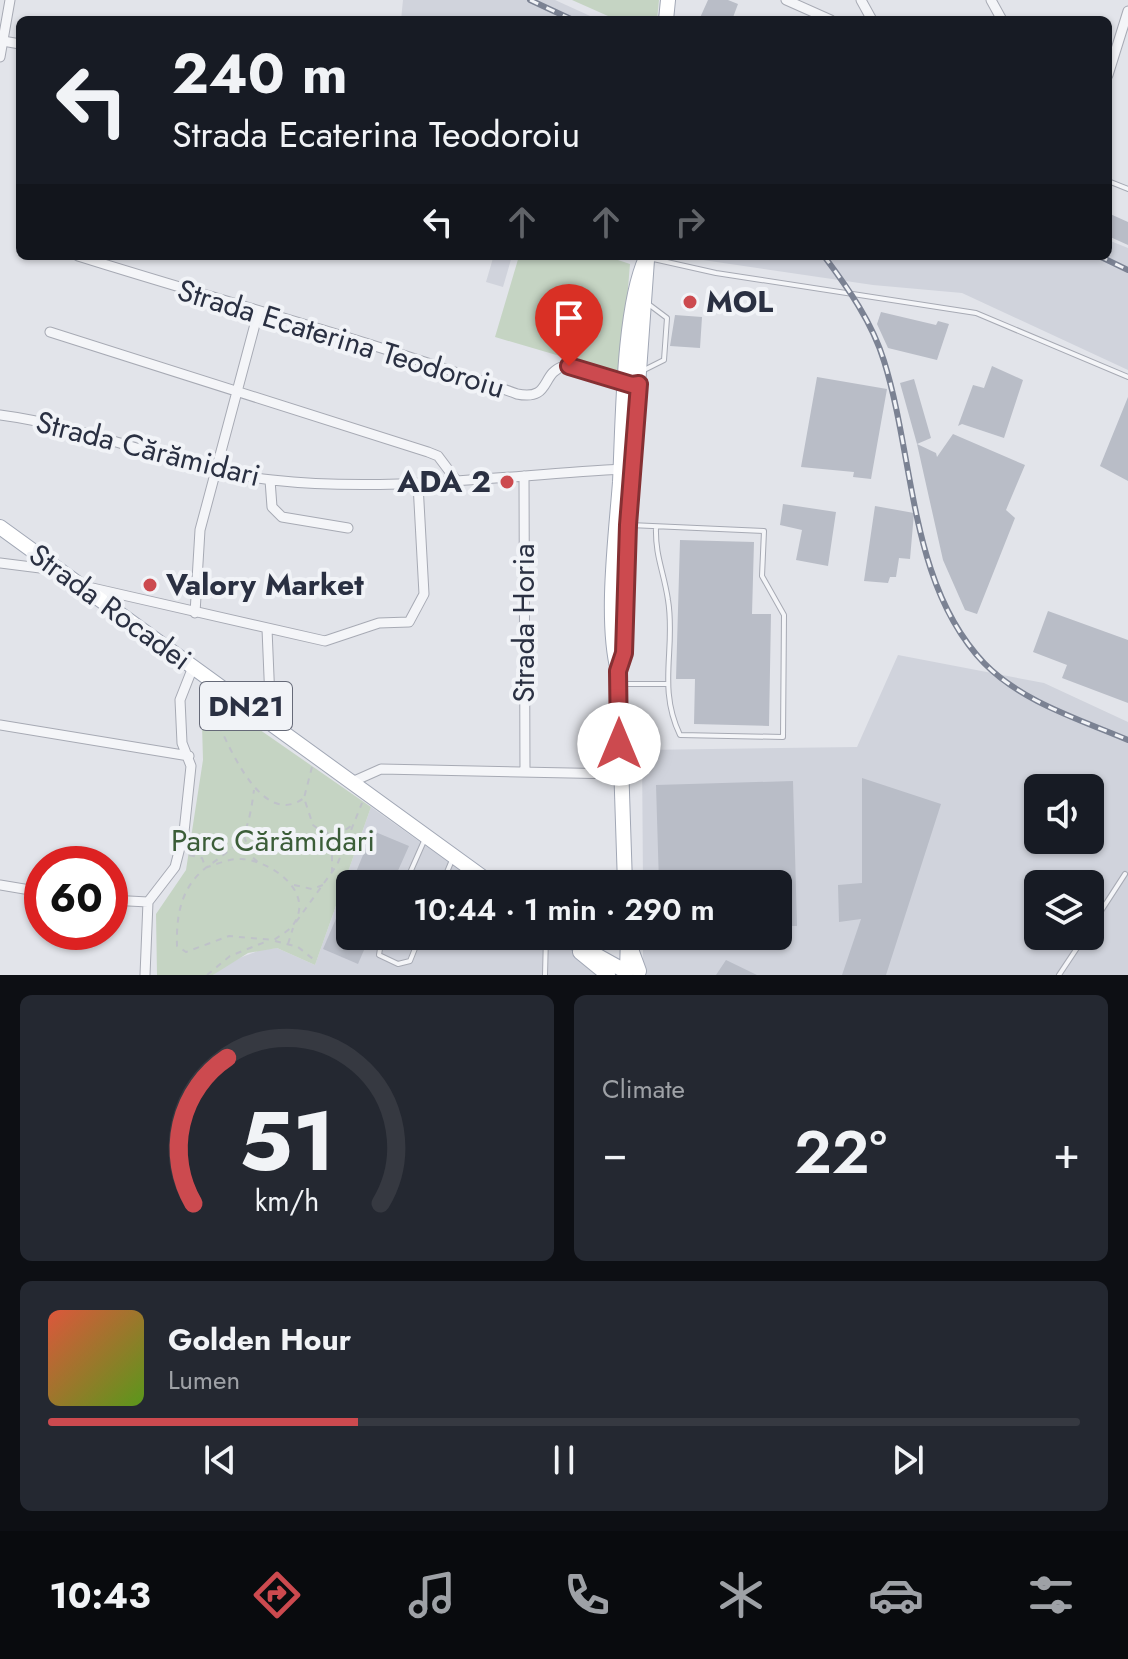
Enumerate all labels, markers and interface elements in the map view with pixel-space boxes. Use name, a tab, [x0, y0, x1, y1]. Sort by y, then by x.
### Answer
text: 240 m	[172, 33, 348, 114]
icon: left	[40, 48, 144, 152]
text: Strada Ecaterina Teodoroiu	[172, 108, 580, 160]
icon: left	[416, 200, 460, 244]
icon: ahead	[500, 200, 544, 244]
icon: ahead	[584, 200, 628, 244]
icon: right	[668, 200, 712, 244]
street label: Strada Ecaterina Teodoroiu	[172, 268, 510, 409]
place label: MOL	[706, 280, 773, 323]
pin	[535, 284, 603, 366]
marker: MOL	[681, 293, 699, 311]
icon: arrive	[547, 296, 591, 340]
street label: Strada Cărămidari	[32, 400, 265, 497]
place label: ADA 2	[396, 460, 491, 503]
marker: ADA 2	[498, 473, 516, 491]
street label: Strada Rocadei	[20, 533, 200, 680]
street label: Strada Horia	[502, 543, 545, 703]
place label: Valory Market	[165, 563, 364, 606]
marker: Valory Market	[141, 576, 159, 594]
road number: DN21	[200, 682, 292, 730]
position arrow	[577, 702, 661, 786]
map controls	[1024, 774, 1104, 950]
button: sound	[1024, 774, 1104, 854]
park label: Parc Cărămidari	[171, 819, 375, 862]
speed limit sign: 60	[24, 846, 128, 950]
button: layers	[1024, 870, 1104, 950]
text: 10:44 · 1 min · 290 m	[413, 888, 715, 931]
text: Climate	[602, 1070, 685, 1108]
text: 51	[239, 1081, 335, 1201]
text: 22°	[794, 1109, 887, 1196]
text: −	[602, 1121, 628, 1185]
text: +	[1053, 1121, 1080, 1185]
text: km/h	[255, 1180, 319, 1222]
text: Golden Hour	[168, 1318, 351, 1361]
text: Lumen	[168, 1361, 240, 1399]
icon: previous	[198, 1438, 242, 1482]
icon: pause	[542, 1438, 586, 1482]
icon: next	[886, 1438, 930, 1482]
icon: directions	[249, 1567, 305, 1623]
icon: music	[404, 1567, 460, 1623]
icon: phone	[559, 1567, 615, 1623]
icon: climate	[713, 1567, 769, 1623]
icon: car	[868, 1567, 924, 1623]
icon: filters	[1023, 1567, 1079, 1623]
text: 10:43	[49, 1569, 151, 1621]

